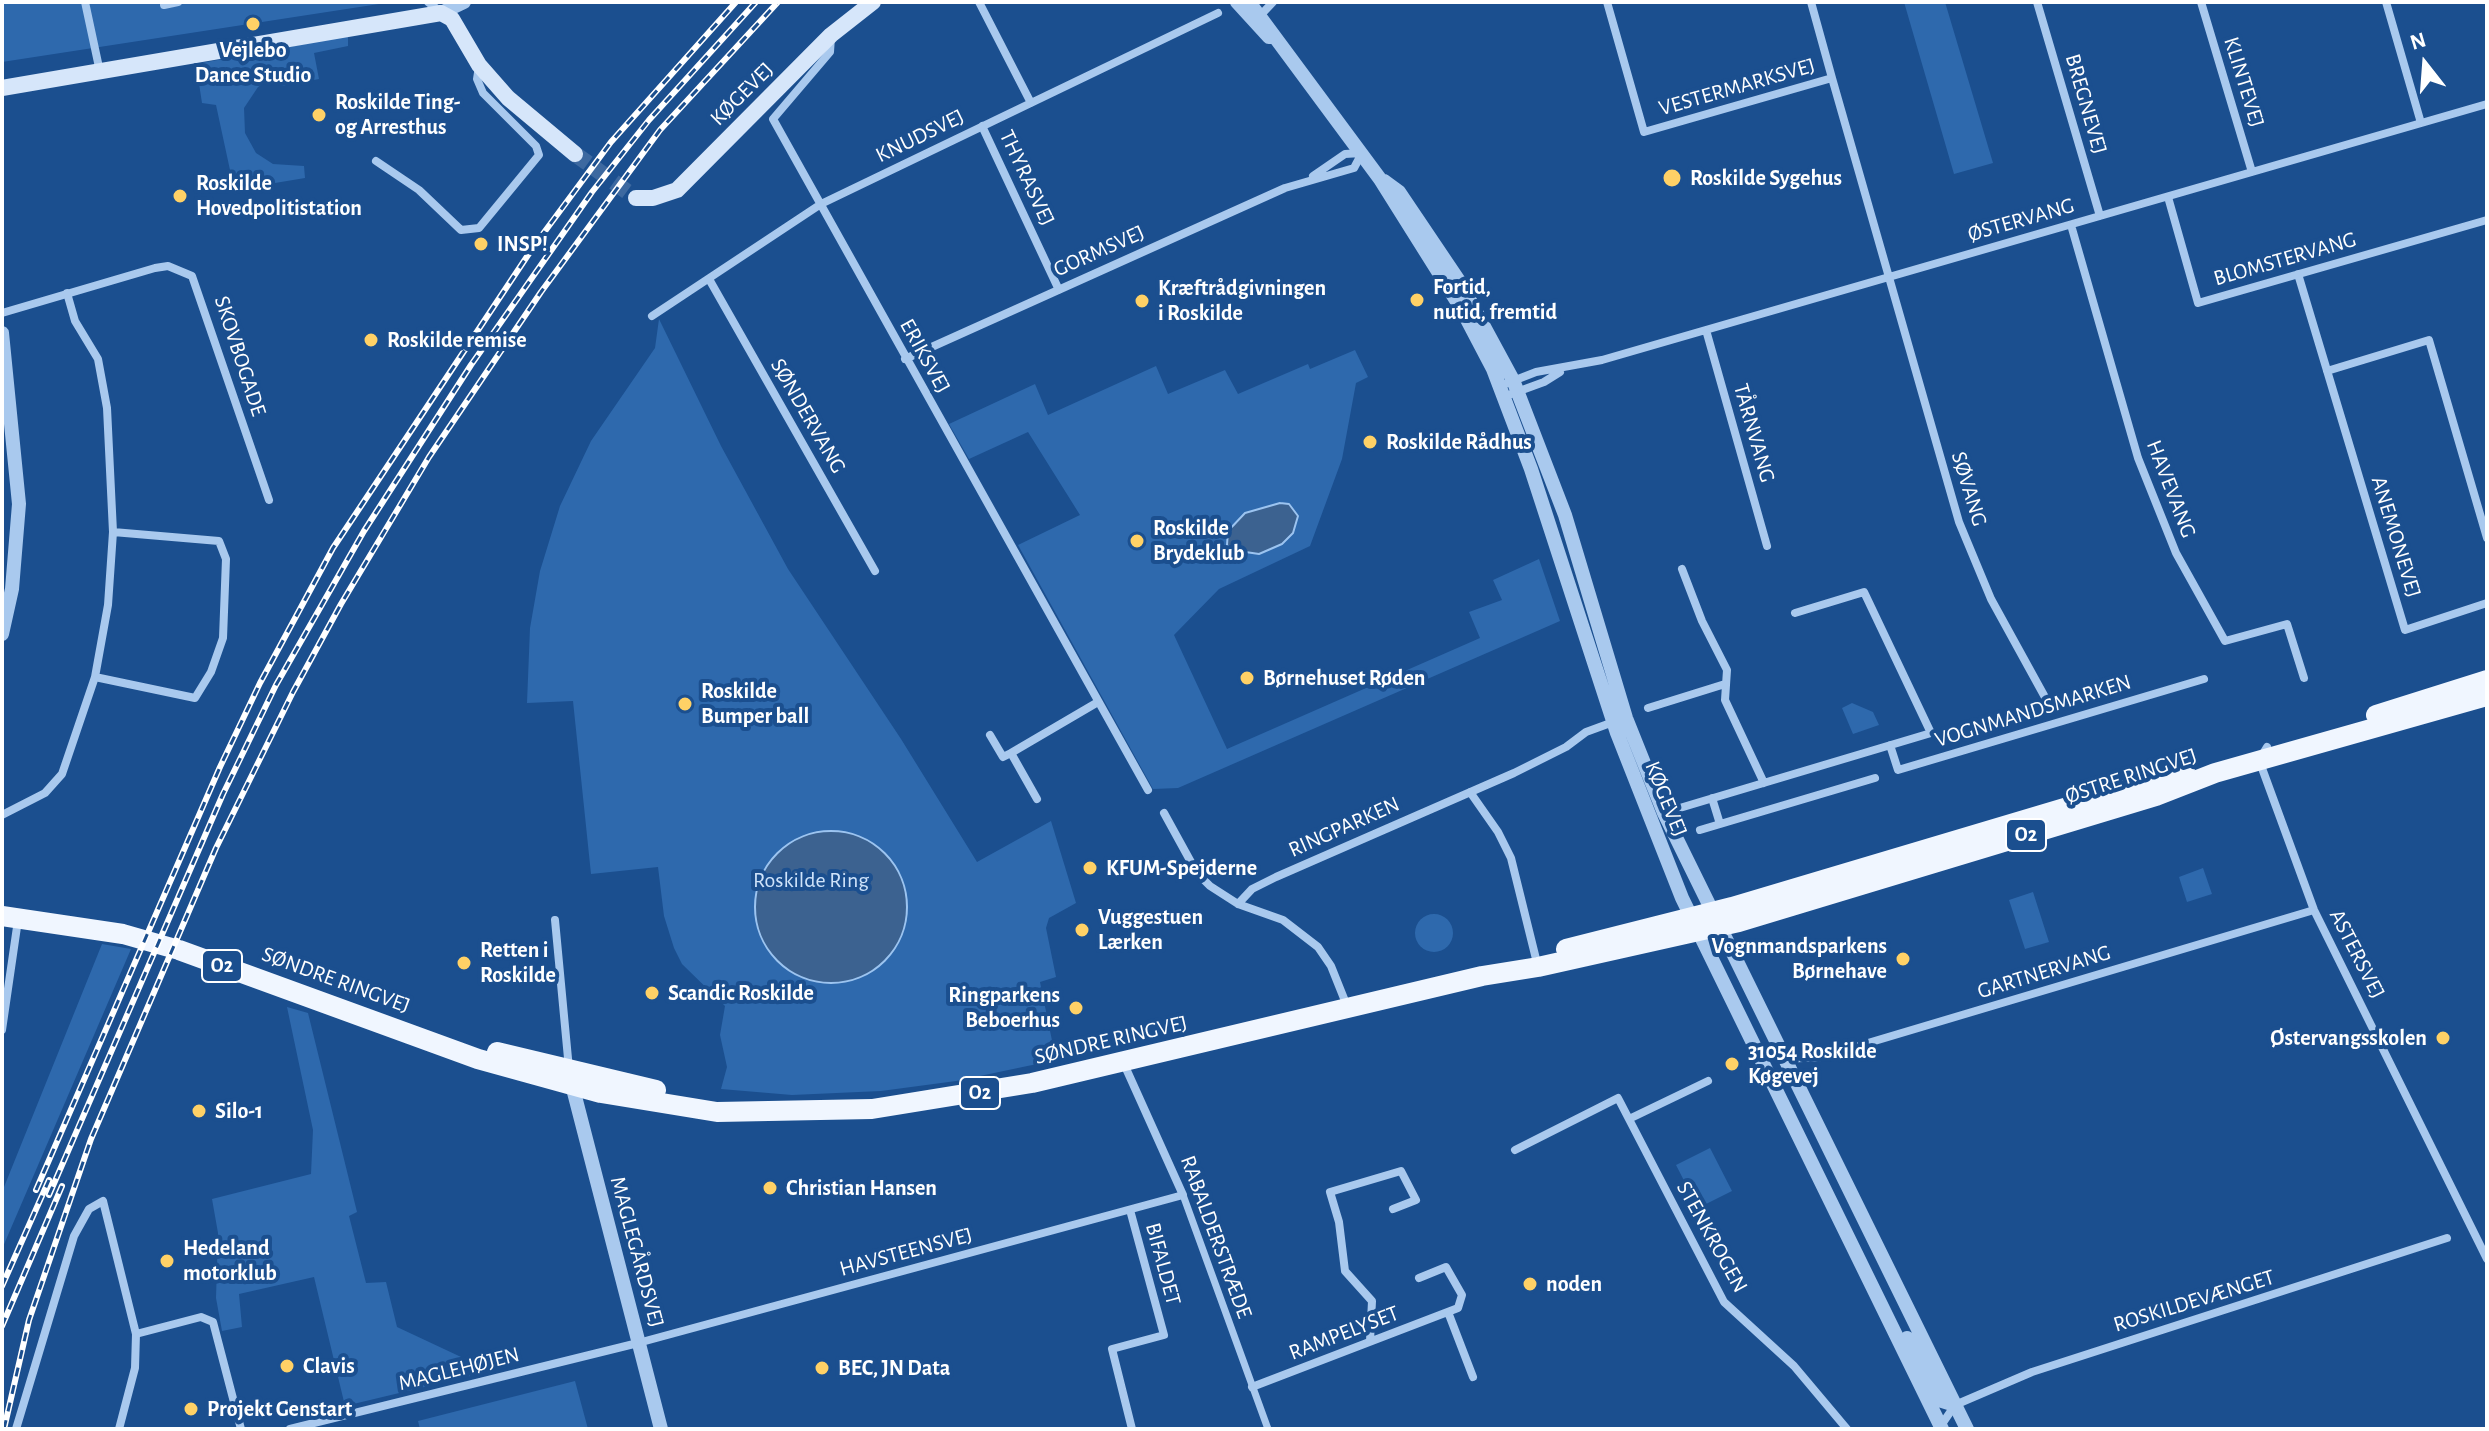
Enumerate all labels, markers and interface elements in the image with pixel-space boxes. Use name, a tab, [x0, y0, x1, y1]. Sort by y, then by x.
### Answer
marker: Vejlebo Dance Studio	[244, 15, 262, 33]
north arrow	[2385, 24, 2465, 104]
text: N	[2407, 28, 2429, 54]
street label: KLINTEVEJ	[2218, 34, 2270, 130]
place label: Vejlebo Dance Studio	[195, 37, 311, 88]
street label: BREGNEVEJ	[2059, 51, 2113, 157]
street label: VESTERMARKSVEJ	[1656, 52, 1818, 122]
street label: KØGEVEJ	[705, 57, 779, 131]
place label: Roskilde Ting- og Arresthus	[335, 89, 460, 140]
street label: KNUDSVEJ	[871, 103, 969, 169]
marker: Roskilde Ting- og Arresthus	[310, 106, 328, 124]
street label: THYRASVEJ	[993, 126, 1061, 230]
place label: Roskilde Sygehus	[1690, 165, 1842, 191]
marker: Roskilde Sygehus	[1661, 167, 1683, 189]
place label: Roskilde Hovedpolitistation	[196, 170, 362, 222]
marker: Roskilde Hovedpolitistation	[171, 187, 189, 205]
street label: ØSTERVANG	[1965, 192, 2077, 248]
street label: GORMSVEJ	[1049, 219, 1149, 283]
street label: BLOMSTERVANG	[2211, 226, 2359, 292]
place label: INSP!	[497, 231, 548, 257]
marker: INSP!	[472, 235, 490, 253]
place label: Fortid, nutid, fremtid	[1433, 274, 1557, 326]
place label: Kræftrådgivningen i Roskilde	[1158, 275, 1326, 326]
marker: Fortid, nutid, fremtid	[1408, 291, 1426, 309]
marker: Kræftrådgivningen i Roskilde	[1133, 292, 1151, 310]
street label: SKOVBOGADE	[208, 293, 272, 419]
street label: ERIKSVEJ	[894, 314, 956, 398]
place label: Roskilde remise	[387, 327, 527, 353]
marker: Roskilde remise	[362, 331, 380, 349]
street label: SØNDERVANG	[764, 354, 852, 478]
street label: TÅRNVANG	[1727, 381, 1781, 485]
place label: Roskilde Rådhus	[1386, 429, 1532, 455]
marker: Roskilde Rådhus	[1361, 433, 1379, 451]
street label: HAVEVANG	[2140, 436, 2202, 542]
street label: SØVANG	[1945, 449, 1993, 529]
street label: ANEMONEVEJ	[2365, 473, 2427, 601]
place label: Roskilde Brydeklub	[1153, 515, 1244, 566]
marker: Roskilde Brydeklub	[1128, 532, 1146, 550]
place label: Børnehuset Røden	[1263, 665, 1425, 691]
marker: Børnehuset Røden	[1238, 669, 1256, 687]
street label: VOGNMANDSMARKEN	[1932, 669, 2134, 753]
place label: Roskilde Bumper ball	[701, 678, 809, 730]
marker: Roskilde Bumper ball	[676, 695, 694, 713]
street label: ØSTRE RINGVEJ	[2062, 742, 2200, 810]
street label: KØGEVEJ	[1639, 757, 1693, 841]
street label: RINGPARKEN	[1284, 791, 1404, 863]
road number: O2	[2006, 819, 2046, 851]
place label: KFUM-Spejderne	[1106, 855, 1257, 881]
marker: KFUM-Spejderne	[1081, 859, 1099, 877]
park label: Roskilde Ring	[753, 867, 869, 893]
place label: Vuggestuen Lærken	[1098, 904, 1203, 956]
street label: ASTERSVEJ	[2323, 905, 2391, 1003]
marker: Vuggestuen Lærken	[1073, 921, 1091, 939]
place label: Vognmandsparkens Børnehave	[1712, 933, 1887, 984]
place label: Retten i Roskilde	[480, 937, 556, 988]
street label: GARTNERVANG	[1974, 939, 2114, 1005]
street label: SØNDRE RINGVEJ	[258, 941, 414, 1019]
road number: O2	[202, 950, 242, 982]
marker: Vognmandsparkens Børnehave	[1894, 950, 1912, 968]
marker: Retten i Roskilde	[455, 954, 473, 972]
place label: Scandic Roskilde	[668, 980, 814, 1006]
place label: Ringparkens Beboerhus	[948, 982, 1060, 1034]
marker: Scandic Roskilde	[643, 984, 661, 1002]
marker: Ringparkens Beboerhus	[1067, 999, 1085, 1017]
street label: SØNDRE RINGVEJ	[1032, 1010, 1190, 1070]
place label: Østervangsskolen	[2270, 1025, 2427, 1051]
marker: Østervangsskolen	[2434, 1029, 2452, 1047]
place label: 31054 Roskilde Køgevej	[1748, 1038, 1877, 1090]
marker: 31054 Roskilde Køgevej	[1723, 1055, 1741, 1073]
road number: O2	[960, 1077, 1000, 1109]
place label: Silo-1	[215, 1098, 263, 1124]
marker: Silo-1	[190, 1102, 208, 1120]
street label: RABALDERSTRÆDE	[1174, 1152, 1258, 1322]
street label: MAGLEGÅRDSVEJ	[604, 1174, 670, 1330]
place label: Christian Hansen	[786, 1175, 937, 1201]
street label: STENKROGEN	[1671, 1177, 1753, 1297]
marker: Christian Hansen	[761, 1179, 779, 1197]
street label: BIFALDET	[1139, 1220, 1187, 1308]
street label: HAVSTEENSVEJ	[837, 1222, 975, 1282]
place label: Hedeland motorklub	[183, 1235, 277, 1286]
marker: Hedeland motorklub	[158, 1252, 176, 1270]
street label: ROSKILDEVÆNGET	[2110, 1264, 2278, 1338]
place label: noden	[1546, 1271, 1602, 1297]
marker: noden	[1521, 1275, 1539, 1293]
street label: RAMPELYSET	[1285, 1300, 1403, 1366]
street label: MAGLEHØJEN	[396, 1341, 522, 1397]
place label: Clavis	[303, 1353, 355, 1379]
place label: BEC, JN Data	[838, 1355, 950, 1381]
marker: Clavis	[278, 1357, 296, 1375]
marker: BEC, JN Data	[813, 1359, 831, 1377]
place label: Projekt Genstart	[207, 1396, 352, 1422]
marker: Projekt Genstart	[182, 1400, 200, 1418]

